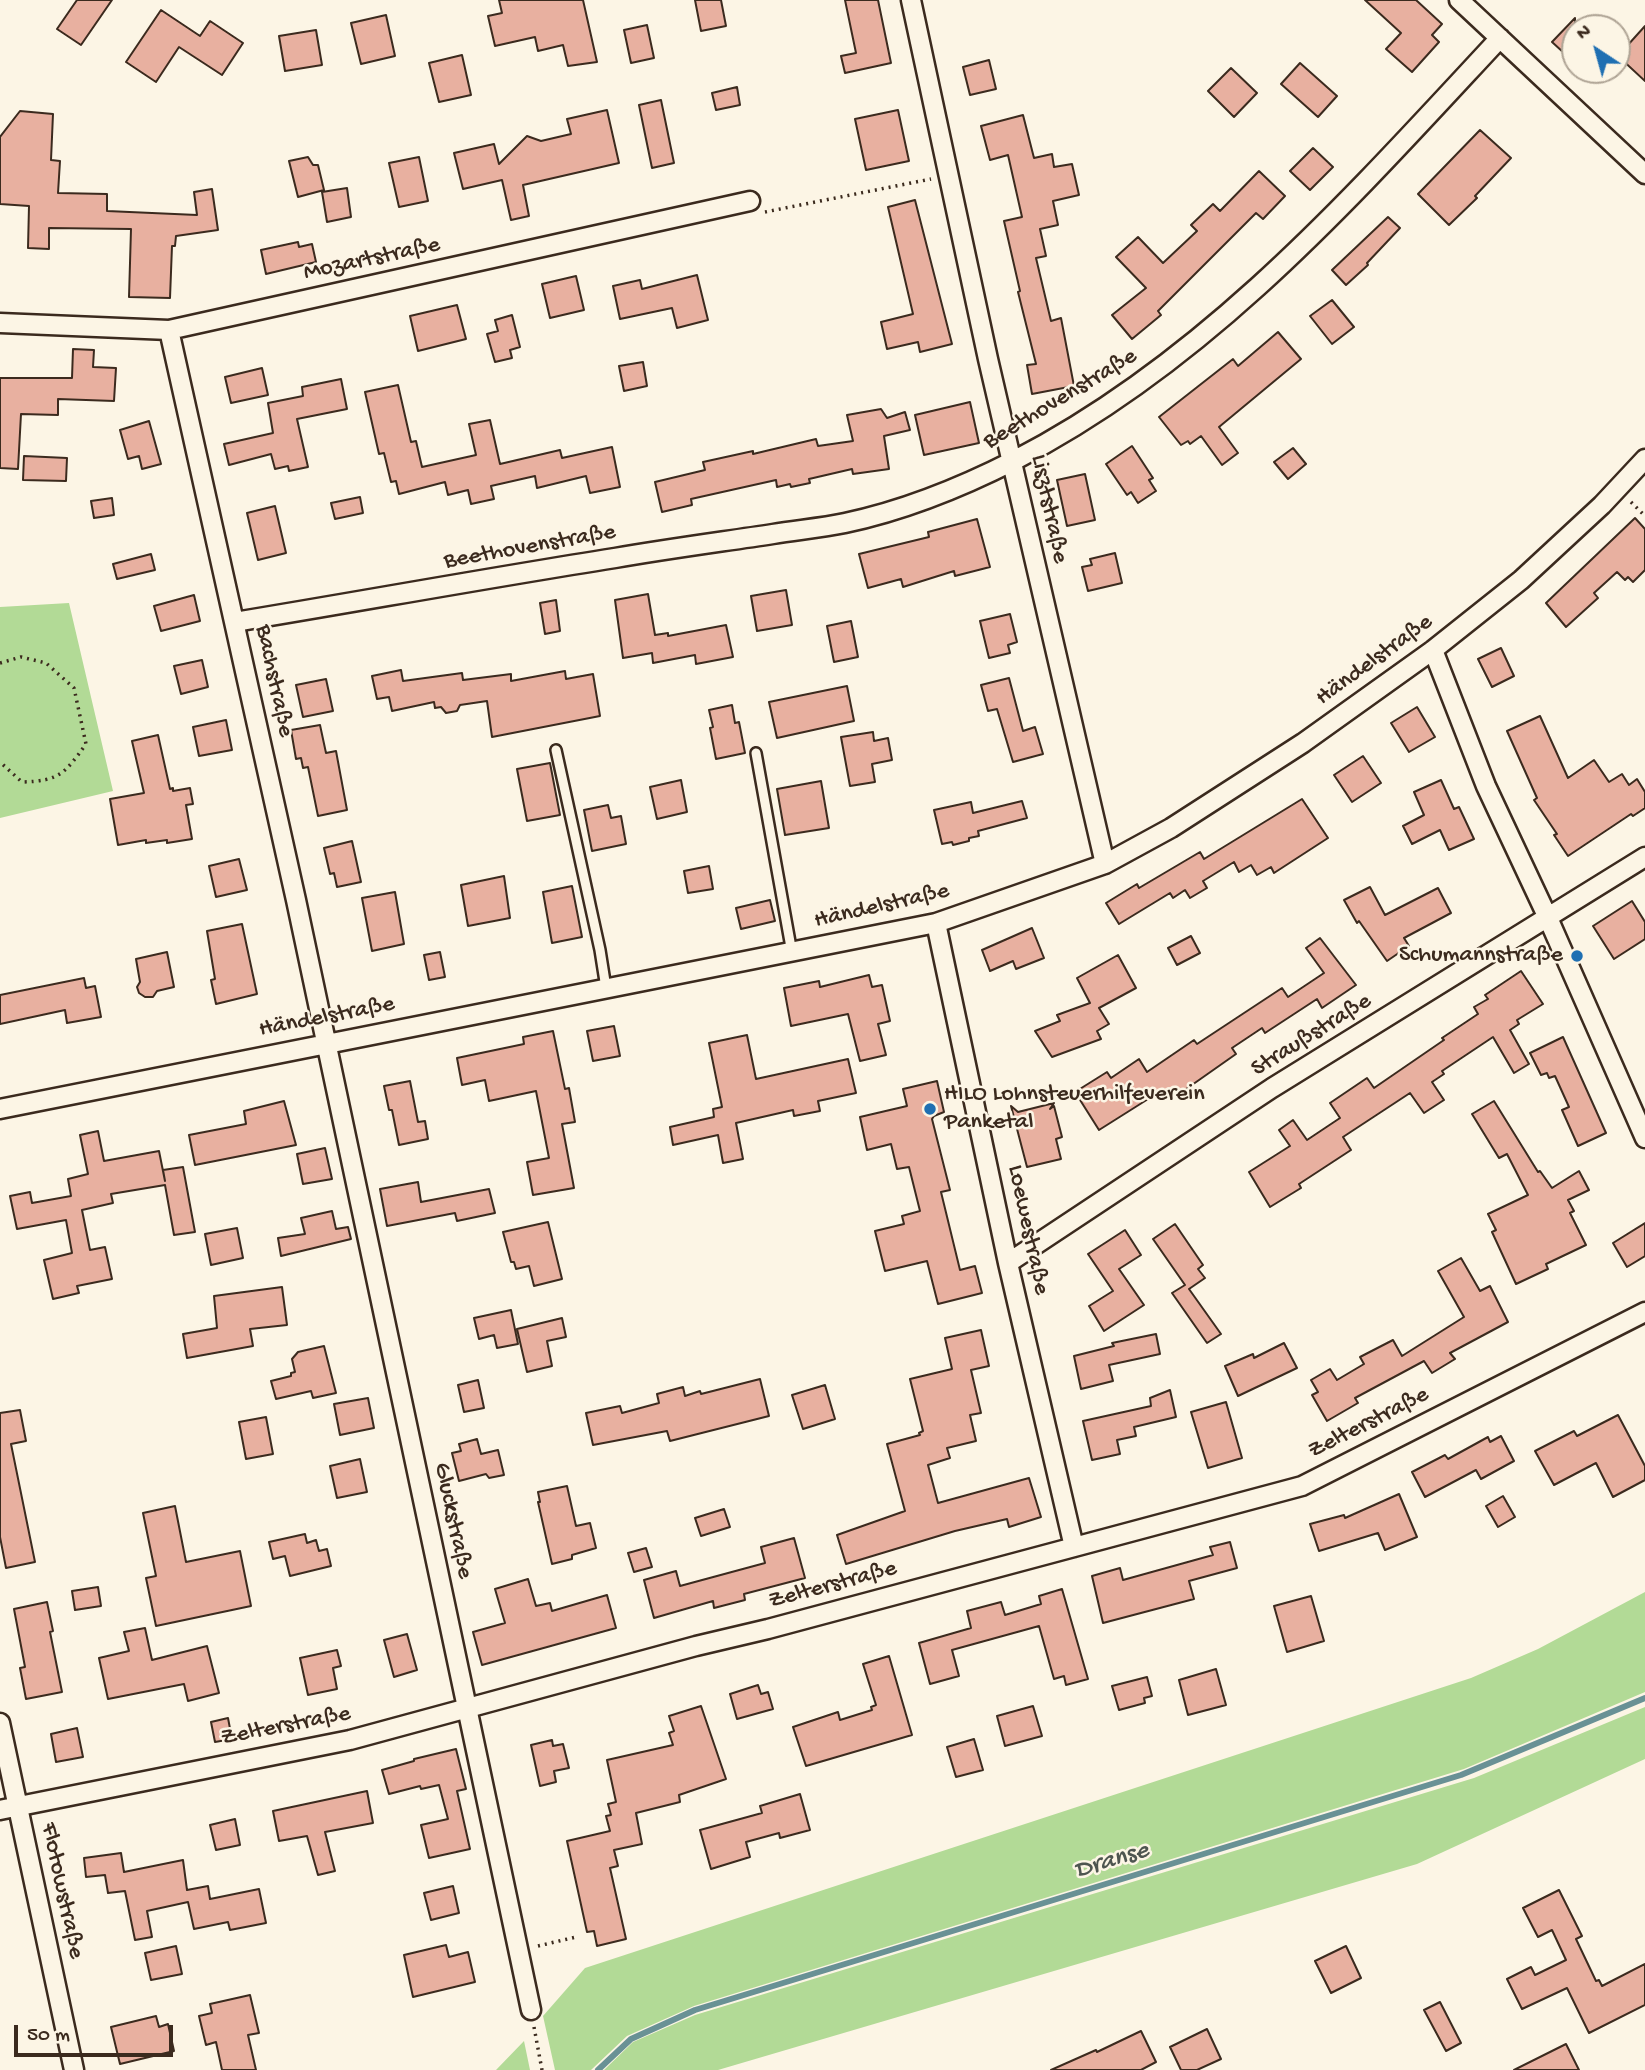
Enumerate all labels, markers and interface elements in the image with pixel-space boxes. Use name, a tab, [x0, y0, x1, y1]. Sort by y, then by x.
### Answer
north arrow	[1561, 14, 1631, 84]
text: N	[1573, 20, 1596, 46]
street label: Mozartstraße	[301, 231, 443, 289]
street label: Beethovenstraße	[979, 343, 1143, 457]
street label: Lisztstraße	[1022, 452, 1074, 566]
street label: Beethovenstraße	[442, 519, 618, 577]
street label: Händelstraße	[1311, 609, 1439, 713]
street label: Bachstraße	[247, 622, 299, 740]
street label: Händelstraße	[812, 877, 952, 937]
place label: Schumannstraße	[1399, 942, 1563, 970]
marker: Schumannstraße	[1569, 948, 1585, 964]
street label: Straußstraße	[1247, 988, 1377, 1084]
street label: Händelstraße	[257, 991, 397, 1045]
place label: HILO Lohnsteuerhilfeverein Panketal	[944, 1081, 1205, 1137]
marker: HILO Lohnsteuerhilfeverein Panketal	[922, 1101, 938, 1117]
street label: Loewestraße	[999, 1162, 1055, 1298]
street label: Zelterstraße	[1304, 1381, 1434, 1467]
street label: Gluckstraße	[426, 1460, 478, 1582]
street label: Zelterstraße	[766, 1555, 900, 1617]
street label: Zelterstraße	[219, 1700, 353, 1754]
street label: Flotowstraße	[33, 1820, 89, 1962]
water label: Dranse	[1071, 1836, 1153, 1888]
scale bar	[18, 2010, 177, 2054]
text: 50 m	[27, 2024, 70, 2049]

